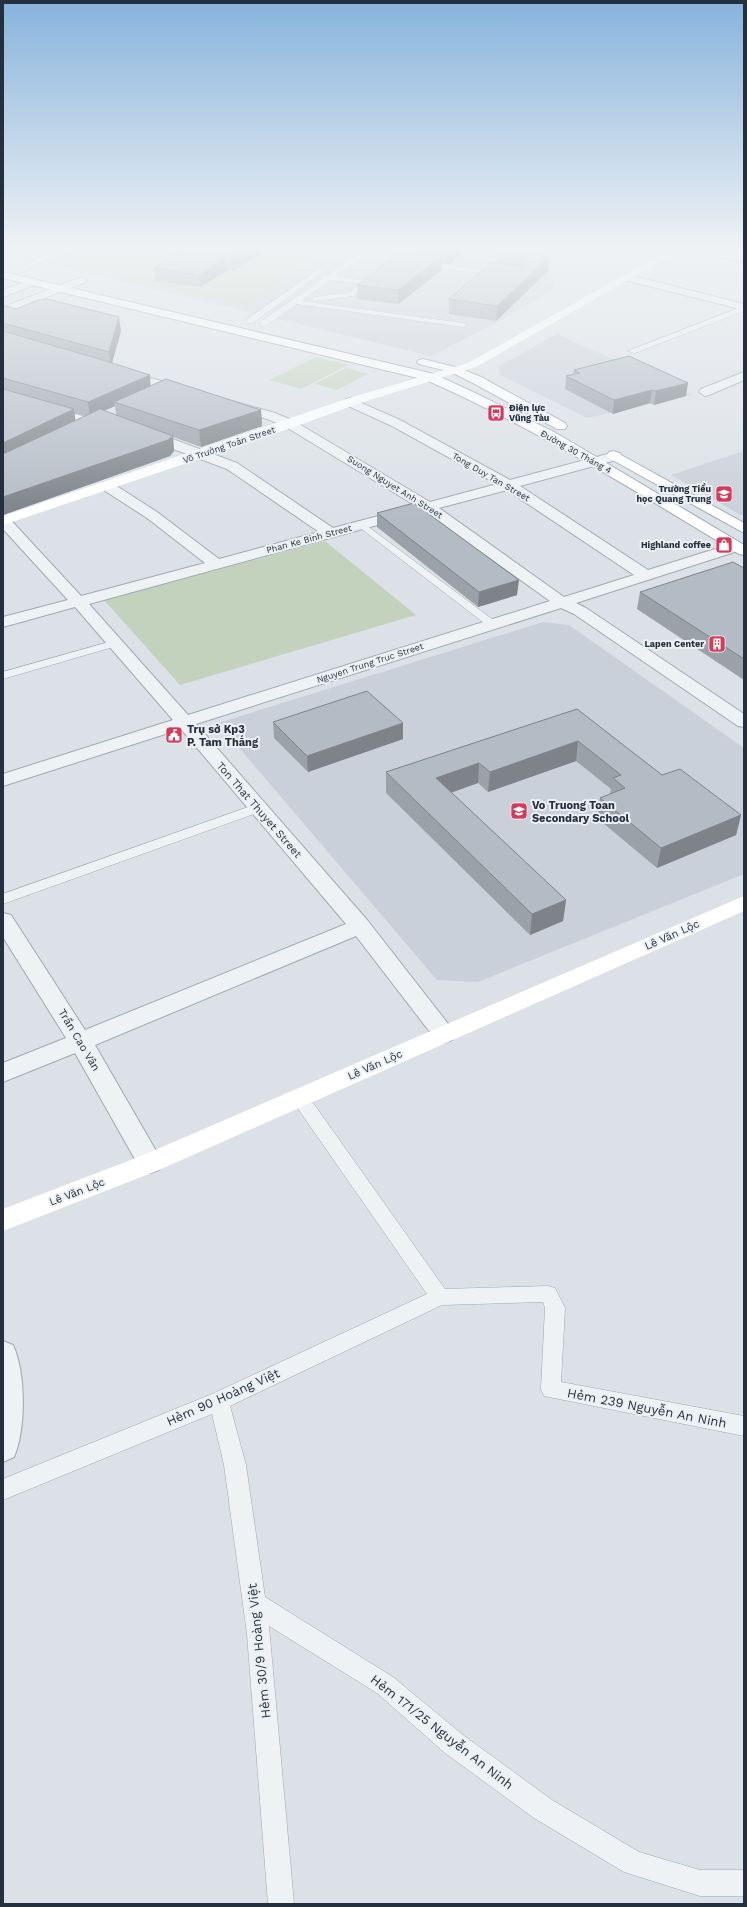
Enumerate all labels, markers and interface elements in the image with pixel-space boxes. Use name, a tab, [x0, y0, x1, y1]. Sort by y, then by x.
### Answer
bus stop icon: Điện lực Vũng Tàu	[486, 403, 506, 423]
place label: Điện lực Vũng Tàu	[509, 403, 550, 423]
street label: Võ Trường Toản Street	[182, 424, 277, 466]
street label: Đường 30 Tháng 4	[539, 428, 614, 476]
street label: Tong Duy Tan Street	[450, 451, 532, 503]
street label: Suong Nguyet Anh Street	[346, 454, 445, 521]
place label: Trường Tiểu học Quang Trung	[637, 483, 712, 504]
school or university icon: Trường Tiểu học Quang Trung	[714, 484, 734, 504]
street label: Phan Ke Binh Street	[265, 523, 353, 555]
shop icon: Highland coffee	[714, 535, 734, 555]
place label: Highland coffee	[641, 540, 711, 550]
building icon: Lapen Center	[707, 634, 727, 654]
place label: Lapen Center	[644, 639, 704, 649]
street label: Nguyen Trung Truc Street	[315, 641, 425, 685]
place label: Trụ sở Kp3 P. Tam Thắng	[187, 723, 259, 749]
public building icon: Trụ sở Kp3 P. Tam Thắng	[164, 725, 184, 745]
street label: Ton That Thuyet Street	[214, 759, 304, 861]
place label: Vo Truong Toan Secondary School	[532, 799, 630, 825]
school or university icon: Vo Truong Toan Secondary School	[509, 801, 529, 821]
street label: Lê Văn Lộc	[643, 917, 701, 953]
street label: Trần Cao Vân	[55, 1007, 103, 1073]
street label: Lê Văn Lộc	[346, 1047, 404, 1083]
street label: Lê Văn Lộc	[47, 1175, 107, 1209]
street label: Hẻm 90 Hoàng Việt	[164, 1365, 282, 1429]
street label: Hẻm 239 Nguyễn An Ninh	[566, 1384, 728, 1431]
street label: Hẻm 30/9 Hoàng Việt	[244, 1582, 274, 1719]
street label: Hẻm 171/25 Nguyễn An Ninh	[368, 1671, 517, 1792]

